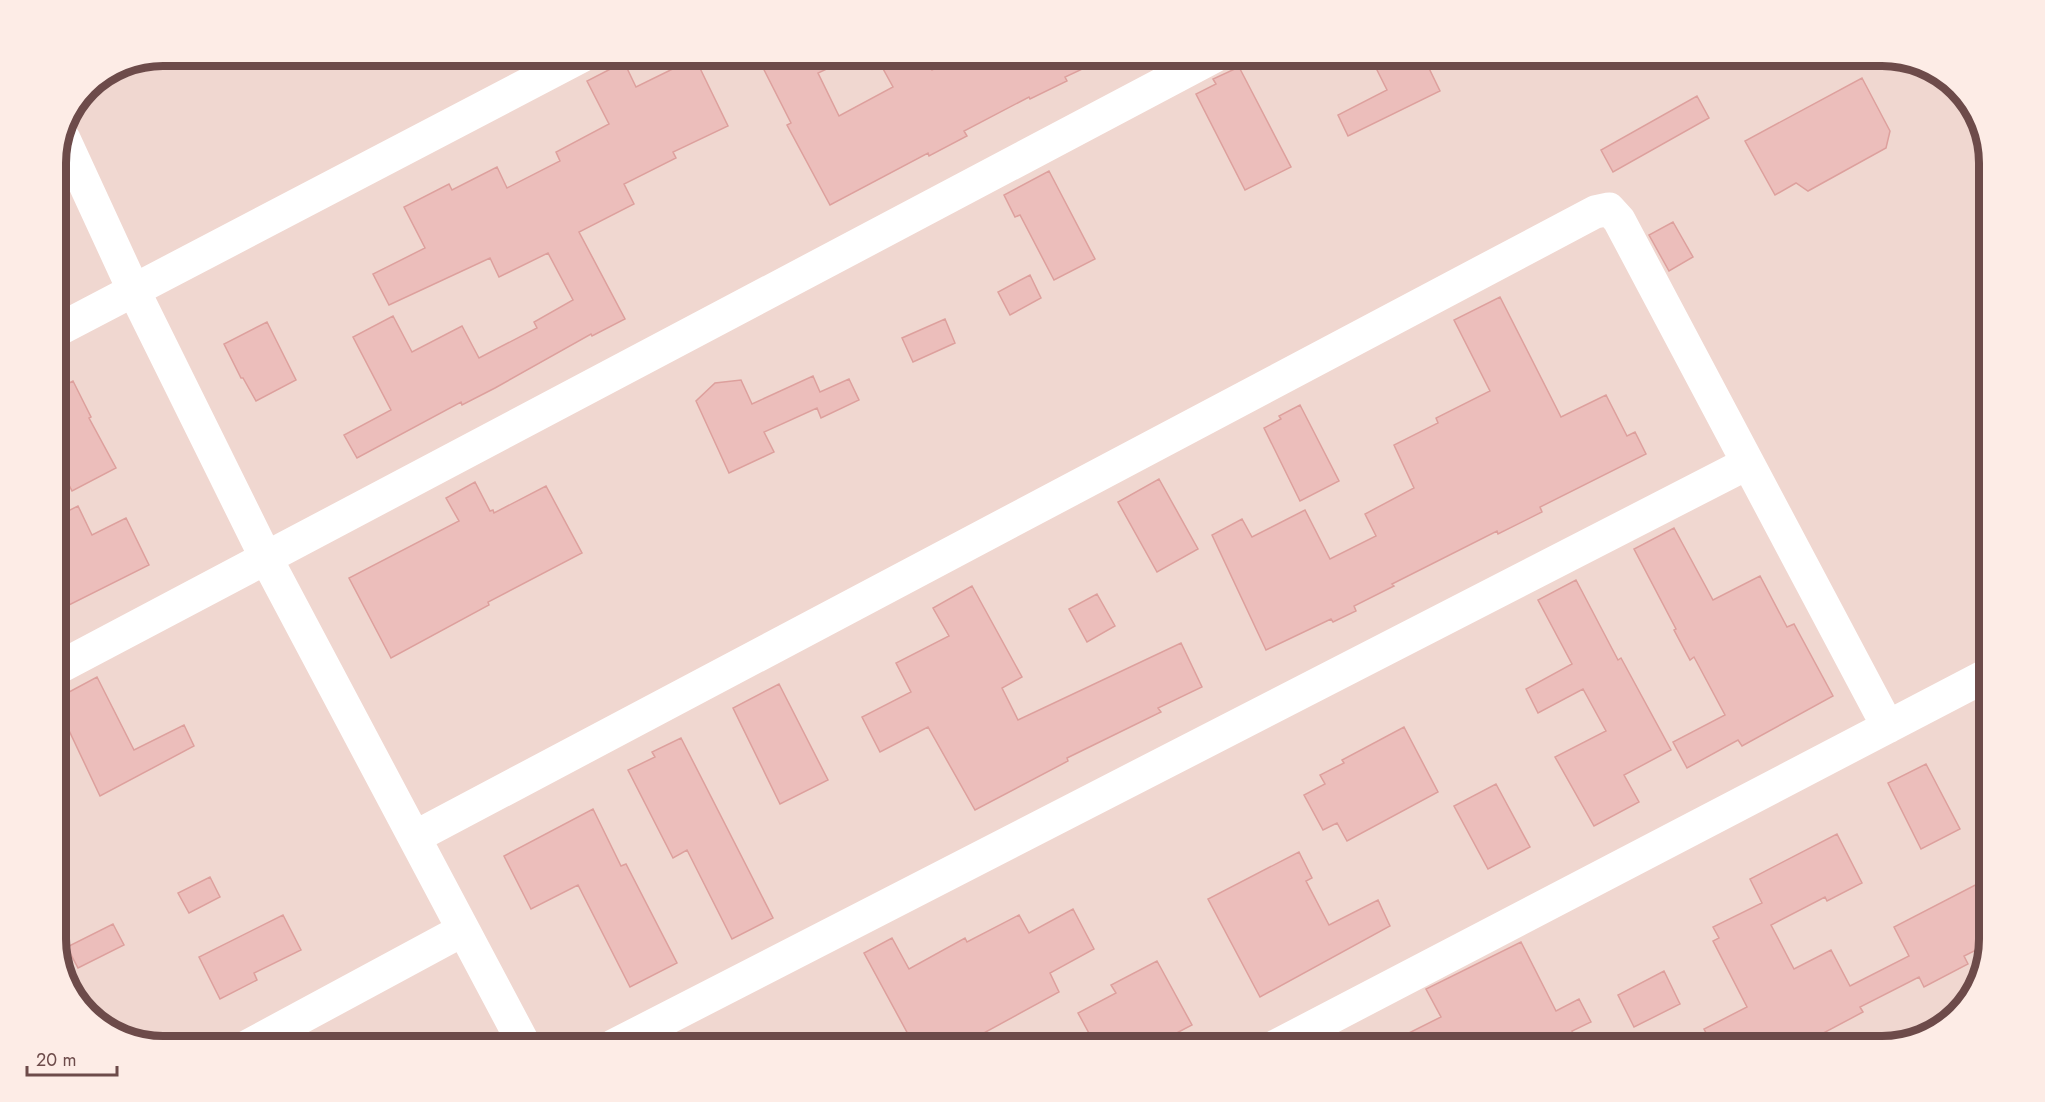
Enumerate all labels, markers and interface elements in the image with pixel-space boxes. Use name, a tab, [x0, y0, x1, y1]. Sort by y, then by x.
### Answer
scale bar	[27, 1039, 117, 1077]
text: 20 m	[36, 1047, 76, 1073]

